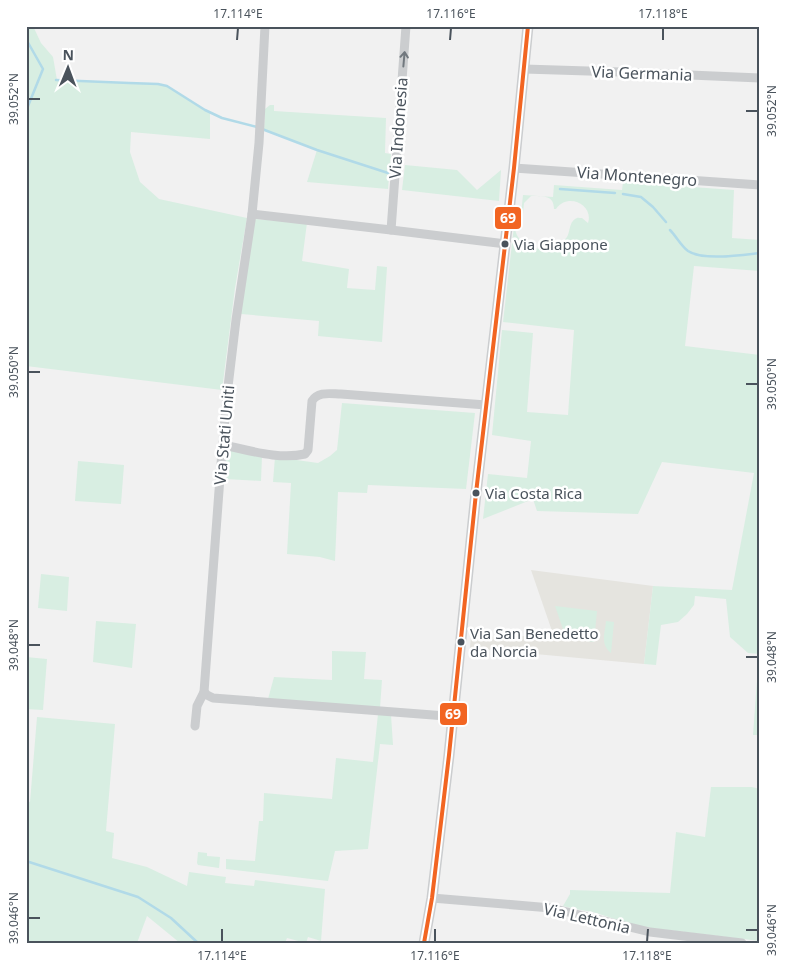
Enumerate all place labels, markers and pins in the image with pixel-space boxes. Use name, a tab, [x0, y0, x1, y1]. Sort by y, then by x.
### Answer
place label: Via Giappone	[514, 234, 608, 254]
marker: Via Giappone	[500, 239, 510, 249]
place label: Via Costa Rica	[485, 483, 582, 503]
marker: Via Costa Rica	[471, 488, 481, 498]
place label: Via San Benedetto da Norcia	[470, 623, 599, 661]
marker: Via San Benedetto da Norcia	[456, 637, 466, 647]

